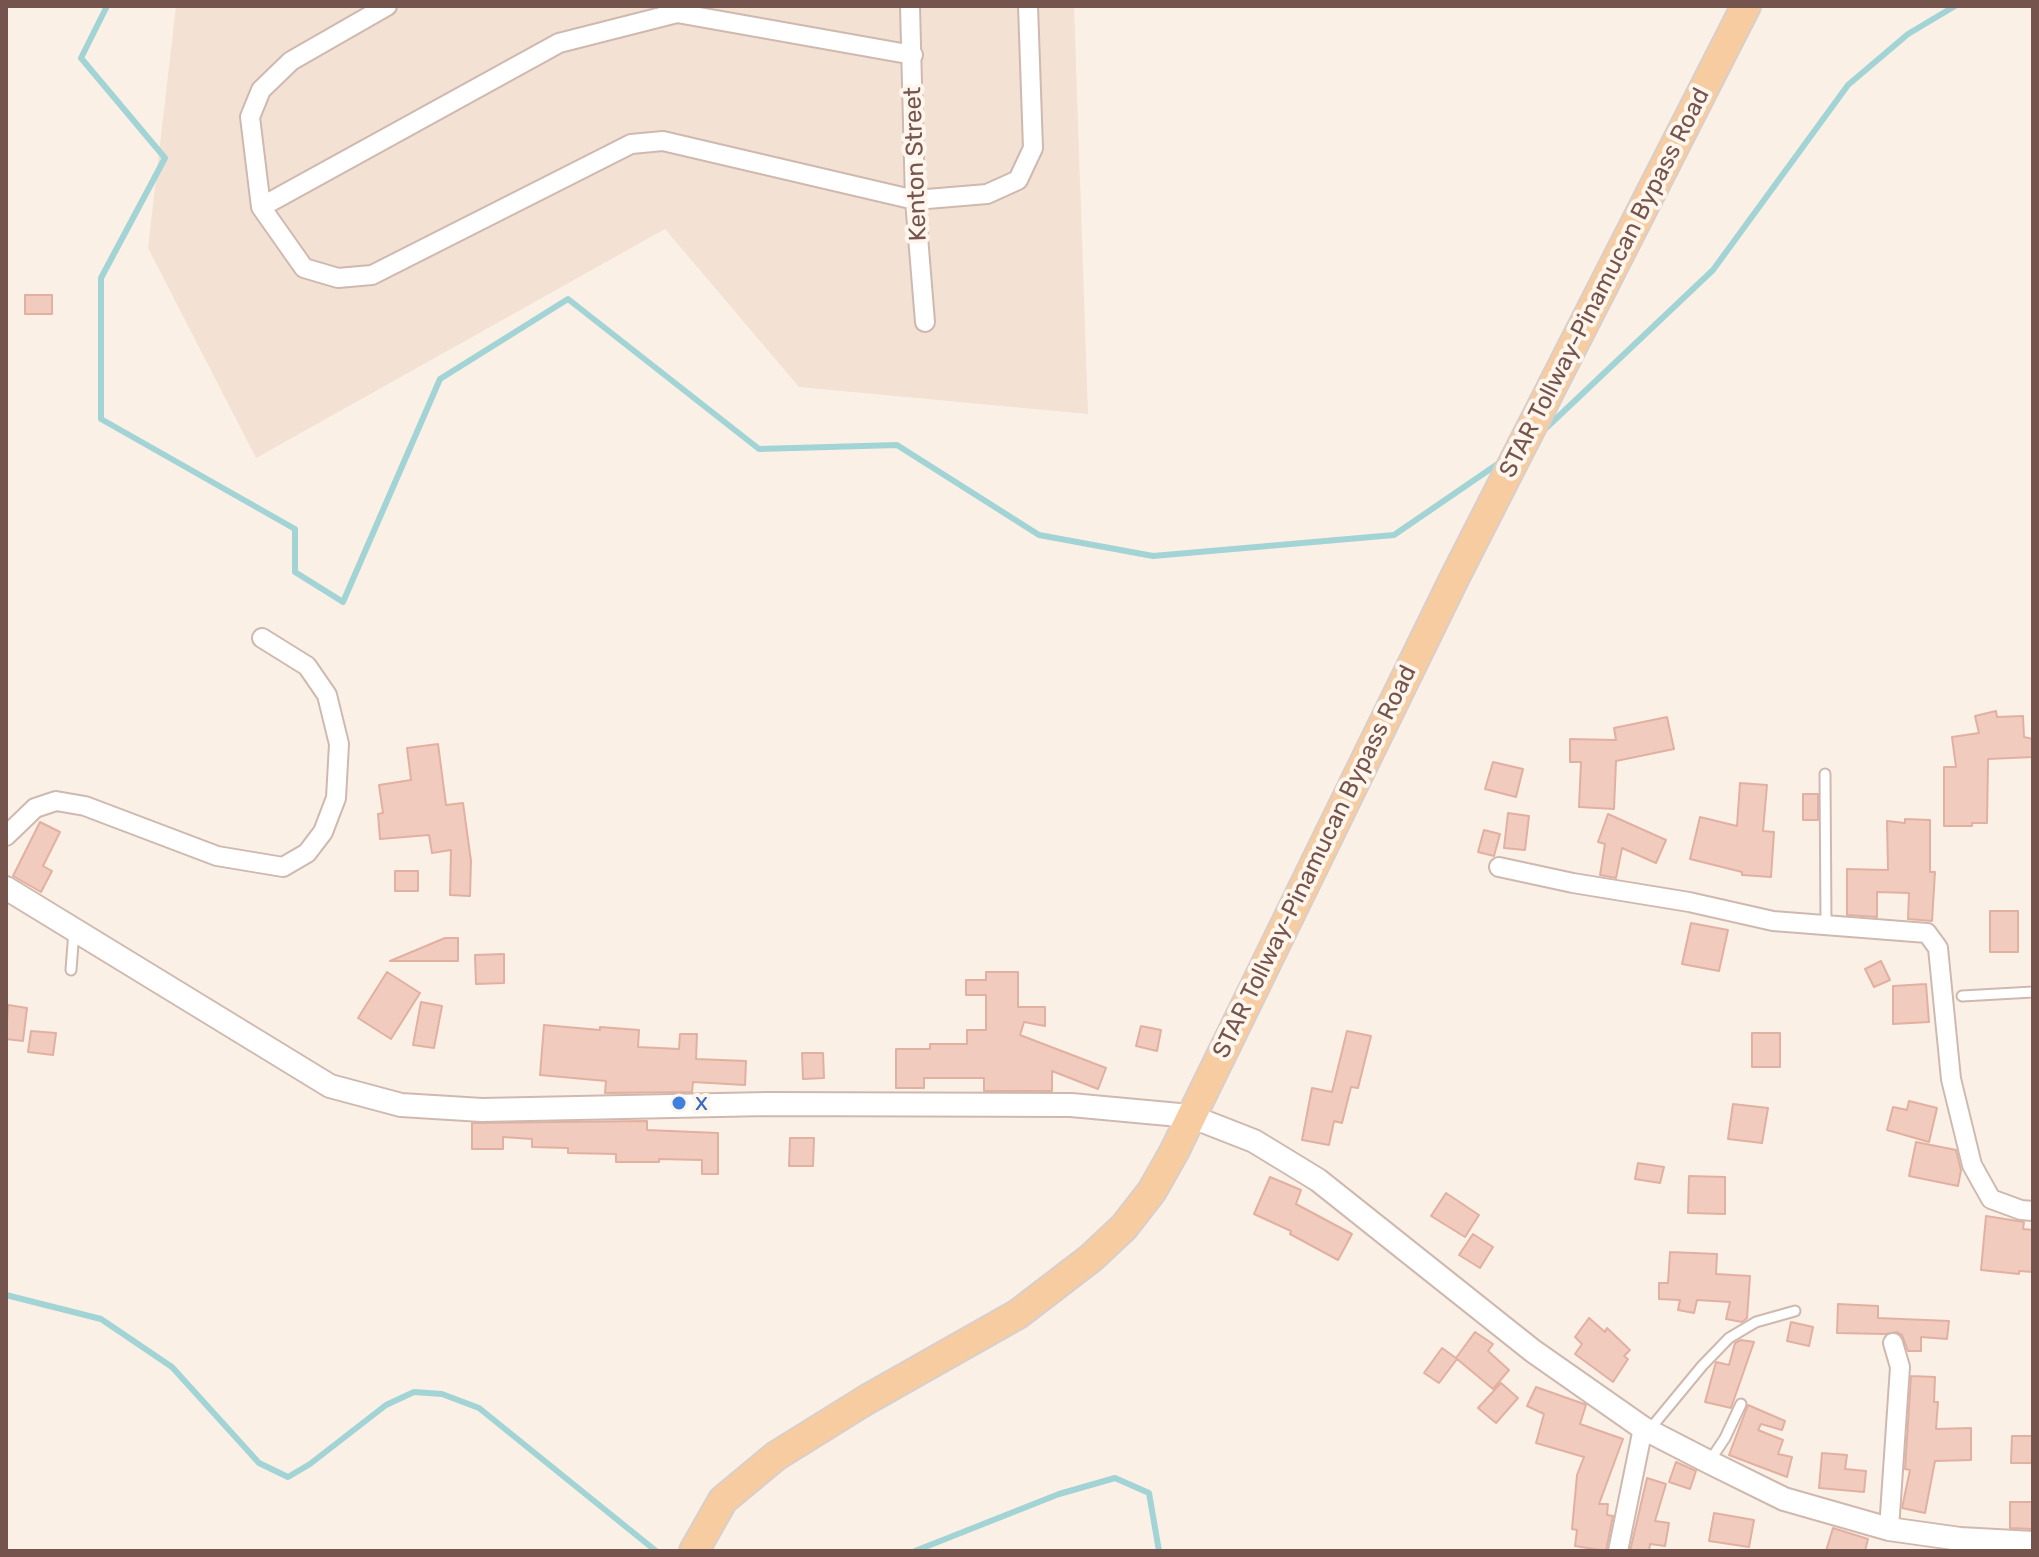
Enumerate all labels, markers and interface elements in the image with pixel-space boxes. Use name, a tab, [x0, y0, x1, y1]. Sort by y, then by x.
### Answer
street label: STAR Tollway-Pinamucan Bypass Road	[1494, 83, 1716, 483]
street label: Kenton Street	[899, 86, 933, 242]
street label: STAR Tollway-Pinamucan Bypass Road	[1207, 661, 1423, 1063]
place label: x	[695, 1089, 708, 1117]
marker: x	[670, 1094, 688, 1112]

